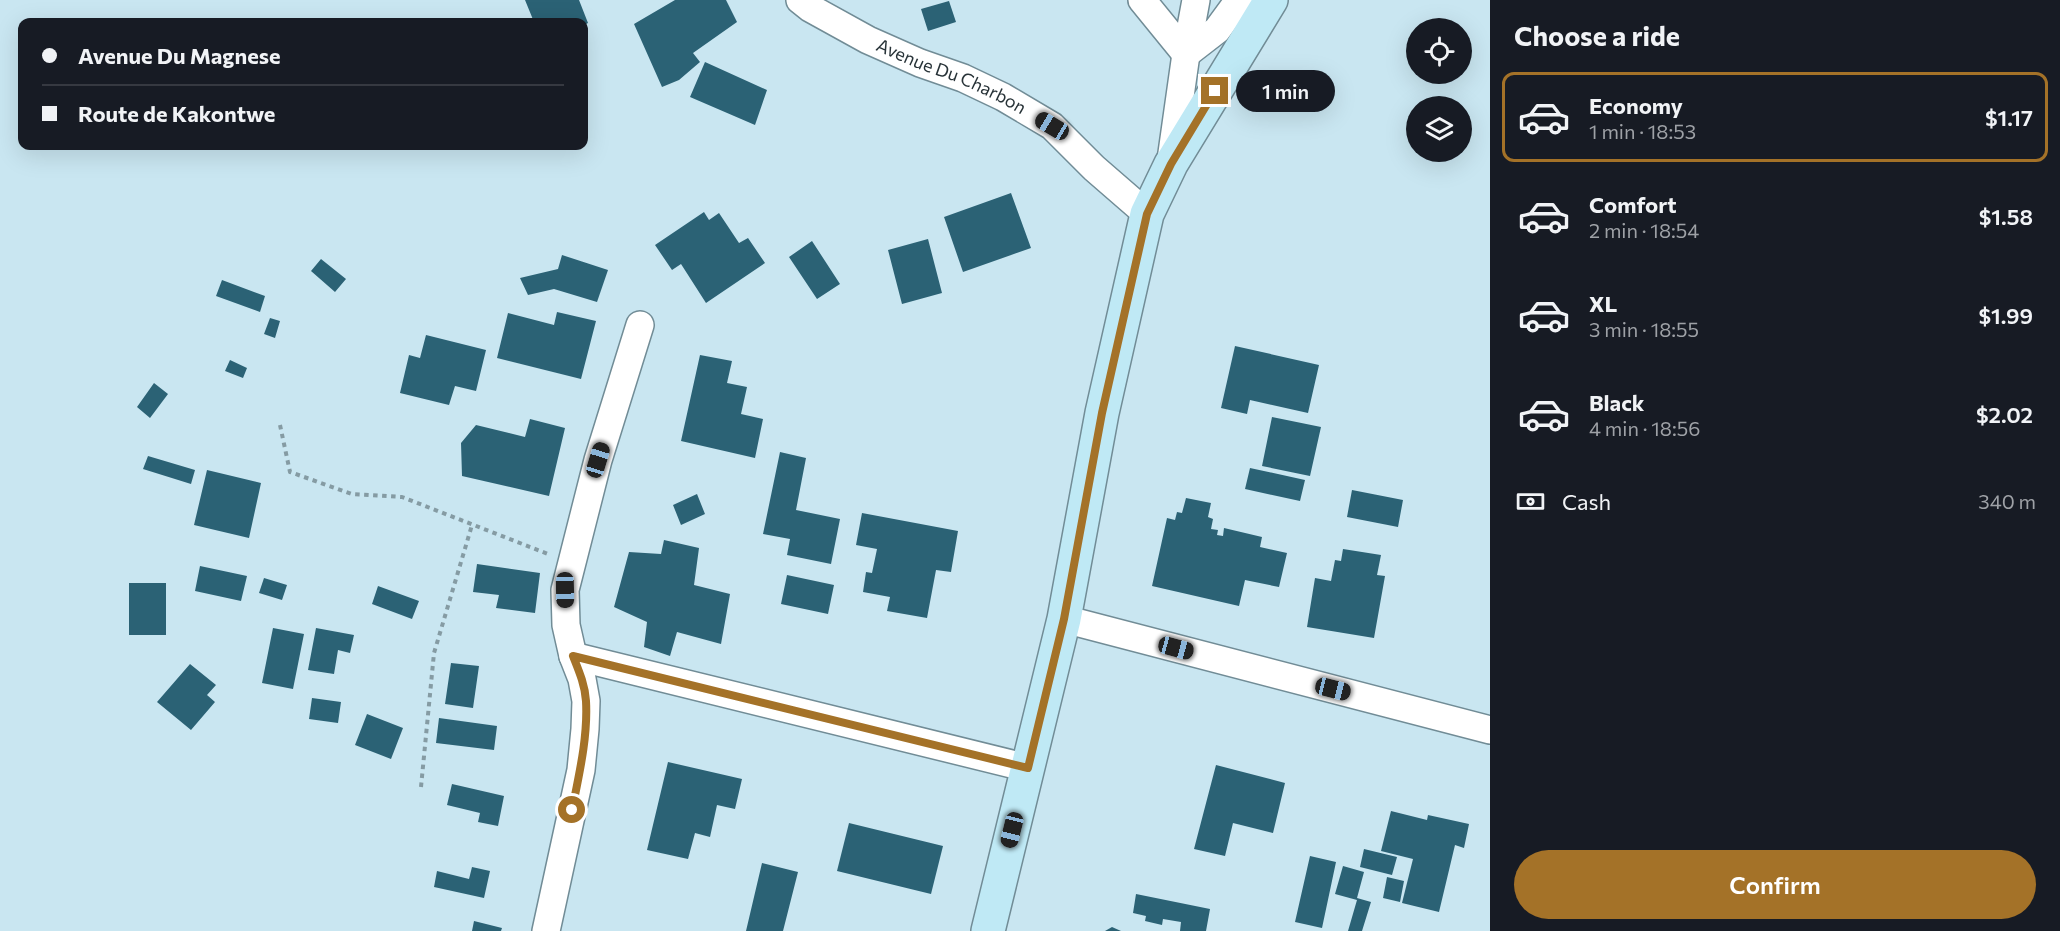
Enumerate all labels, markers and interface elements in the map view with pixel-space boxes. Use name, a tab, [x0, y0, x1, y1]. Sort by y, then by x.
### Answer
map controls	[1406, 18, 1472, 162]
button: locate	[1406, 18, 1472, 84]
text: Choose a ride	[1514, 19, 1680, 52]
street label: Avenue Du Charbon	[873, 33, 1031, 118]
text: Avenue Du Magnese	[78, 42, 281, 69]
callout: 1 min	[1236, 70, 1335, 112]
route end	[1201, 77, 1228, 104]
text: 1 min	[1262, 79, 1309, 103]
icon: car	[1517, 90, 1571, 144]
text: Economy	[1589, 92, 1683, 119]
button: layers	[1406, 96, 1472, 162]
text: Route de Kakontwe	[78, 100, 275, 127]
text: $1.17	[1985, 104, 2033, 131]
car	[1032, 109, 1072, 143]
text: 1 min · 18:53	[1589, 119, 1696, 143]
icon: car	[1517, 189, 1571, 243]
text: Comfort	[1589, 191, 1677, 218]
text: $1.58	[1979, 203, 2033, 230]
text: 2 min · 18:54	[1589, 218, 1699, 242]
icon: car	[1517, 288, 1571, 342]
text: XL	[1589, 290, 1617, 317]
text: $1.99	[1978, 302, 2033, 329]
text: 3 min · 18:55	[1589, 317, 1699, 341]
icon: car	[1517, 387, 1571, 441]
text: Black	[1589, 389, 1644, 416]
text: $2.02	[1976, 401, 2033, 428]
text: 4 min · 18:56	[1589, 416, 1700, 440]
car	[584, 440, 612, 480]
icon: cash	[1514, 485, 1547, 518]
text: Cash	[1562, 488, 1611, 515]
text: 340 m	[1978, 489, 2036, 513]
car	[556, 572, 574, 608]
car	[1156, 635, 1196, 661]
car	[1313, 676, 1353, 702]
route start	[558, 796, 585, 823]
car	[999, 810, 1025, 850]
button: Confirm	[1514, 850, 2036, 919]

